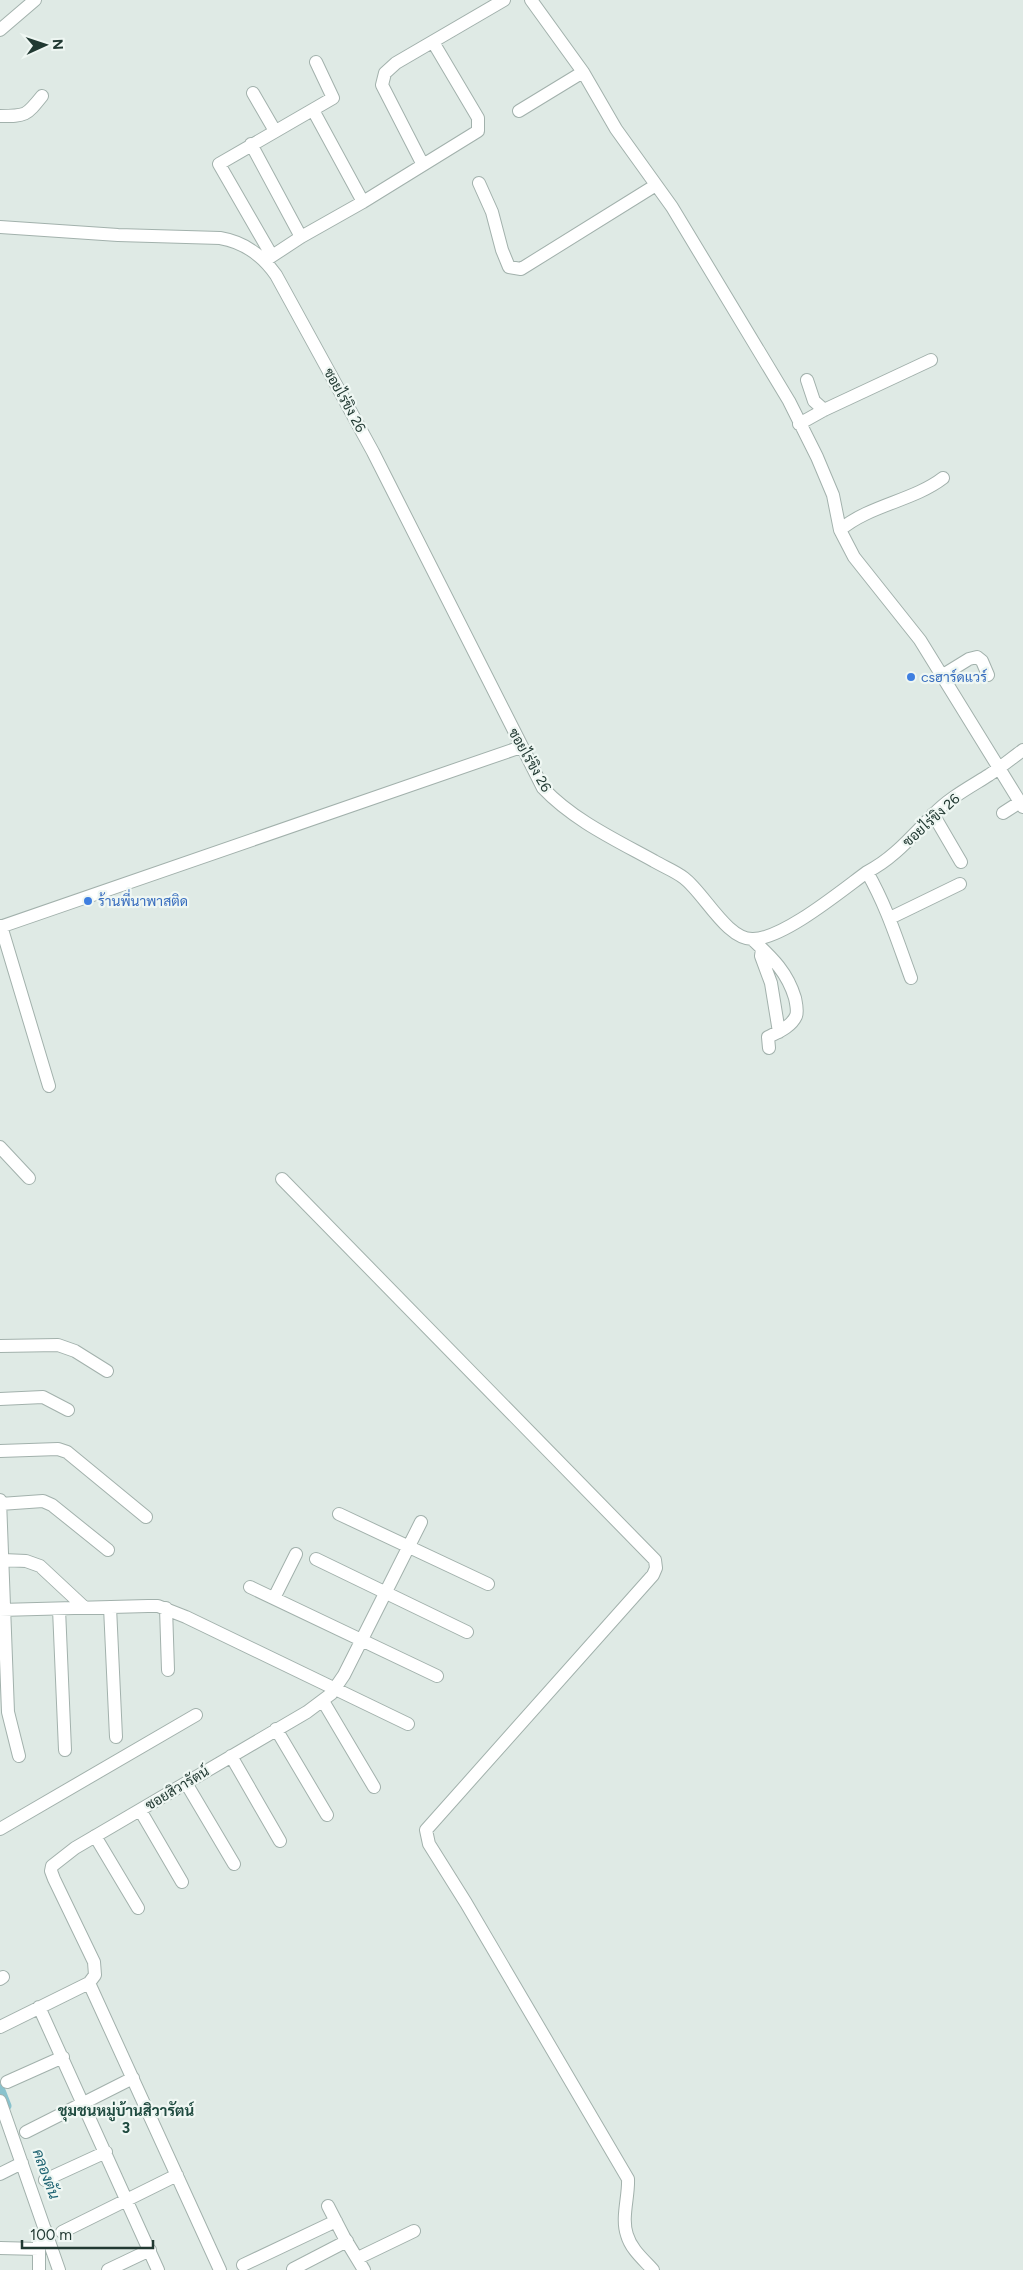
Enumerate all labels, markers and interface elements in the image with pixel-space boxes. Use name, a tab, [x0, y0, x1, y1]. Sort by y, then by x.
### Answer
north arrow	[20, 20, 70, 70]
text: N	[49, 38, 66, 50]
street label: ซอยไร่ขิง 26	[320, 365, 369, 435]
place label: csฮาร์ดแวร์	[921, 668, 987, 686]
marker: csฮาร์ดแวร์	[905, 671, 917, 683]
street label: ซอยไร่ขิง 26	[504, 725, 555, 795]
street label: ซอยไร่ขิง 26	[899, 790, 963, 850]
place label: ร้านพี่นาพาสติด	[98, 889, 188, 910]
marker: ร้านพี่นาพาสติด	[82, 895, 94, 907]
street label: ซอยสิวารัตน์	[142, 1762, 212, 1814]
district label: ชุมชนหมู่บ้านสิวารัตน์ 3	[58, 2101, 195, 2137]
water label: คลองตัน	[29, 2146, 64, 2202]
scale bar	[22, 2218, 154, 2250]
text: 100 m	[30, 2226, 72, 2244]

